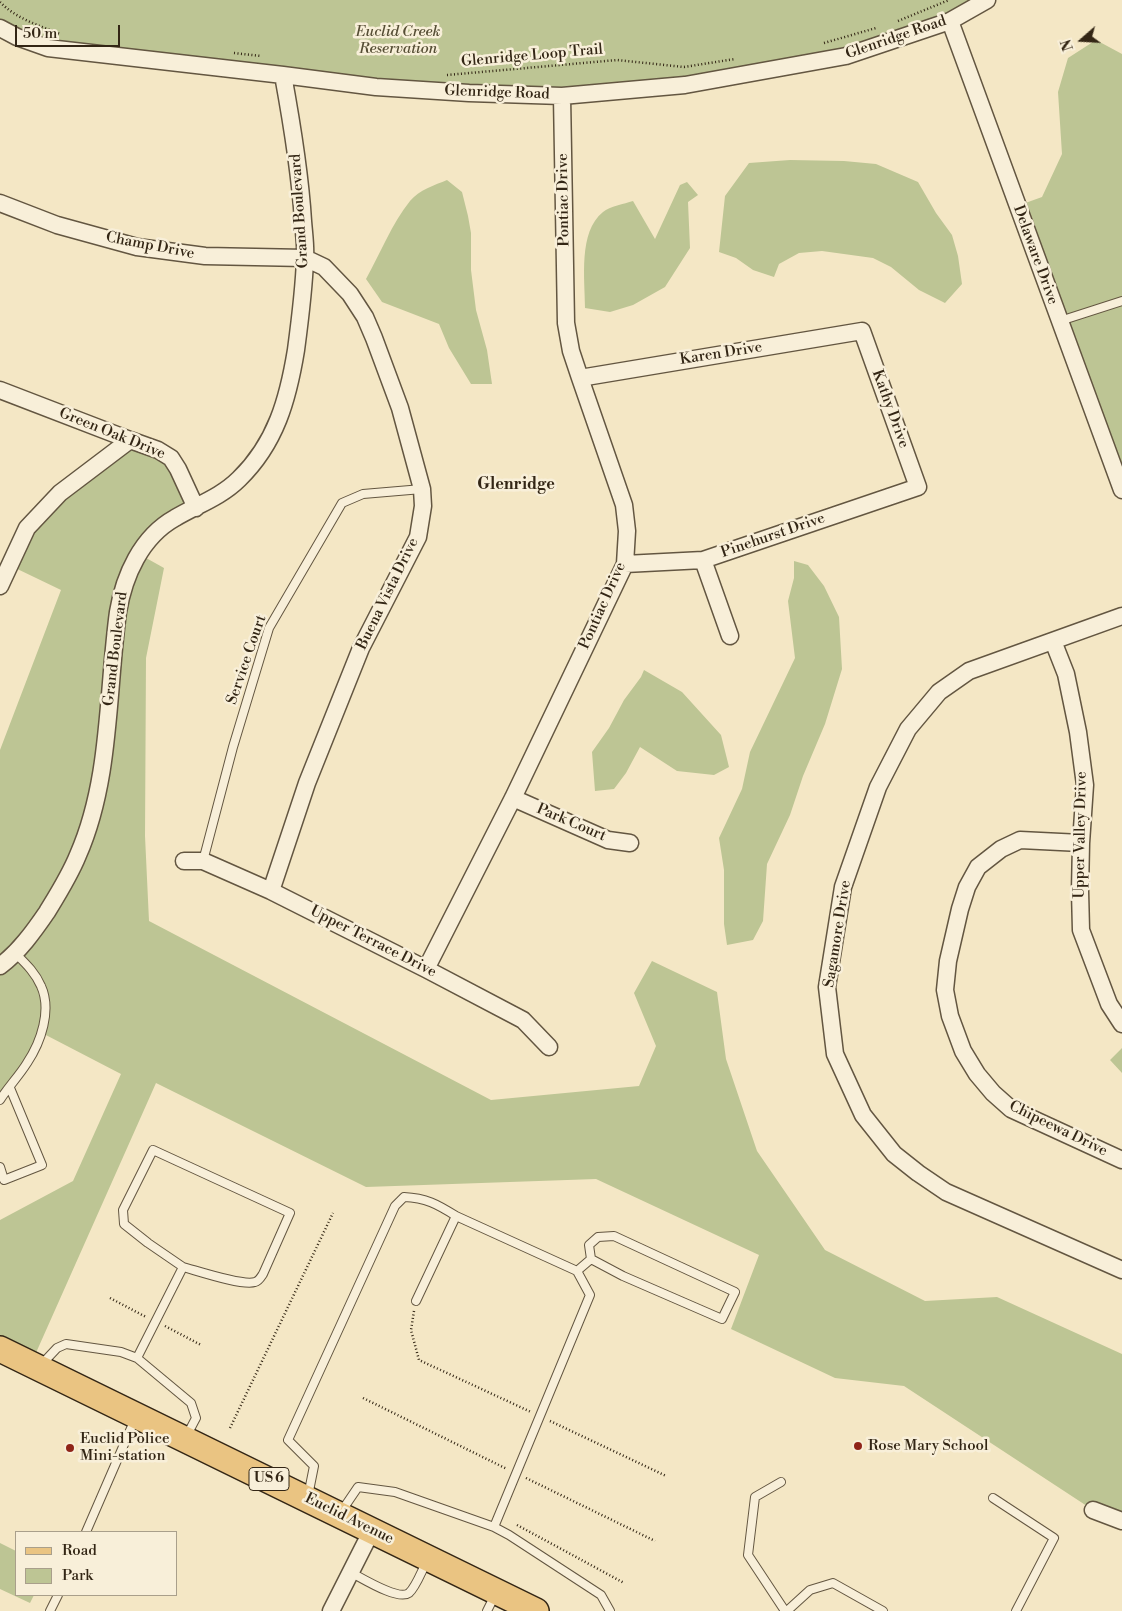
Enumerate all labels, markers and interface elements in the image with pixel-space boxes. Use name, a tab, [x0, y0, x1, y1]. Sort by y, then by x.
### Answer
street label: Glenridge Road	[843, 12, 949, 64]
scale bar	[18, 15, 122, 47]
north arrow	[1057, 15, 1107, 65]
park label: Euclid Creek Reservation	[356, 23, 440, 58]
text: 50 m	[23, 24, 57, 43]
text: N	[1058, 37, 1078, 53]
street label: Glenridge Loop Trail	[460, 41, 604, 71]
street label: Glenridge Road	[444, 82, 550, 104]
street label: Grand Boulevard	[287, 153, 313, 269]
street label: Pontiac Drive	[554, 153, 574, 247]
street label: Delaware Drive	[1009, 203, 1061, 307]
street label: Champ Drive	[104, 229, 196, 263]
street label: Karen Drive	[678, 339, 764, 369]
street label: Kathy Drive	[868, 367, 912, 451]
street label: Green Oak Drive	[56, 404, 168, 464]
district label: Glenridge	[477, 475, 555, 495]
street label: Pinehurst Drive	[719, 510, 827, 562]
street label: Buena Vista Drive	[353, 535, 423, 653]
street label: Pontiac Drive	[576, 560, 630, 652]
street label: Grand Boulevard	[100, 591, 132, 707]
street label: Service Court	[223, 613, 271, 707]
street label: Upper Valley Drive	[1071, 771, 1091, 899]
street label: Park Court	[534, 800, 608, 846]
street label: Sagamore Drive	[821, 879, 855, 989]
street label: Upper Terrace Drive	[307, 902, 439, 982]
street label: Chipeewa Drive	[1006, 1097, 1110, 1161]
place label: Euclid Police Mini-station	[80, 1430, 170, 1465]
place label: Rose Mary School	[868, 1437, 988, 1455]
marker: Rose Mary School	[852, 1440, 864, 1452]
marker: Euclid Police Mini-station	[64, 1442, 76, 1454]
road number: US 6	[249, 1468, 289, 1490]
street label: Euclid Avenue	[302, 1490, 396, 1548]
legend	[15, 1531, 178, 1596]
text: Road	[62, 1541, 97, 1560]
text: Park	[62, 1566, 93, 1585]

